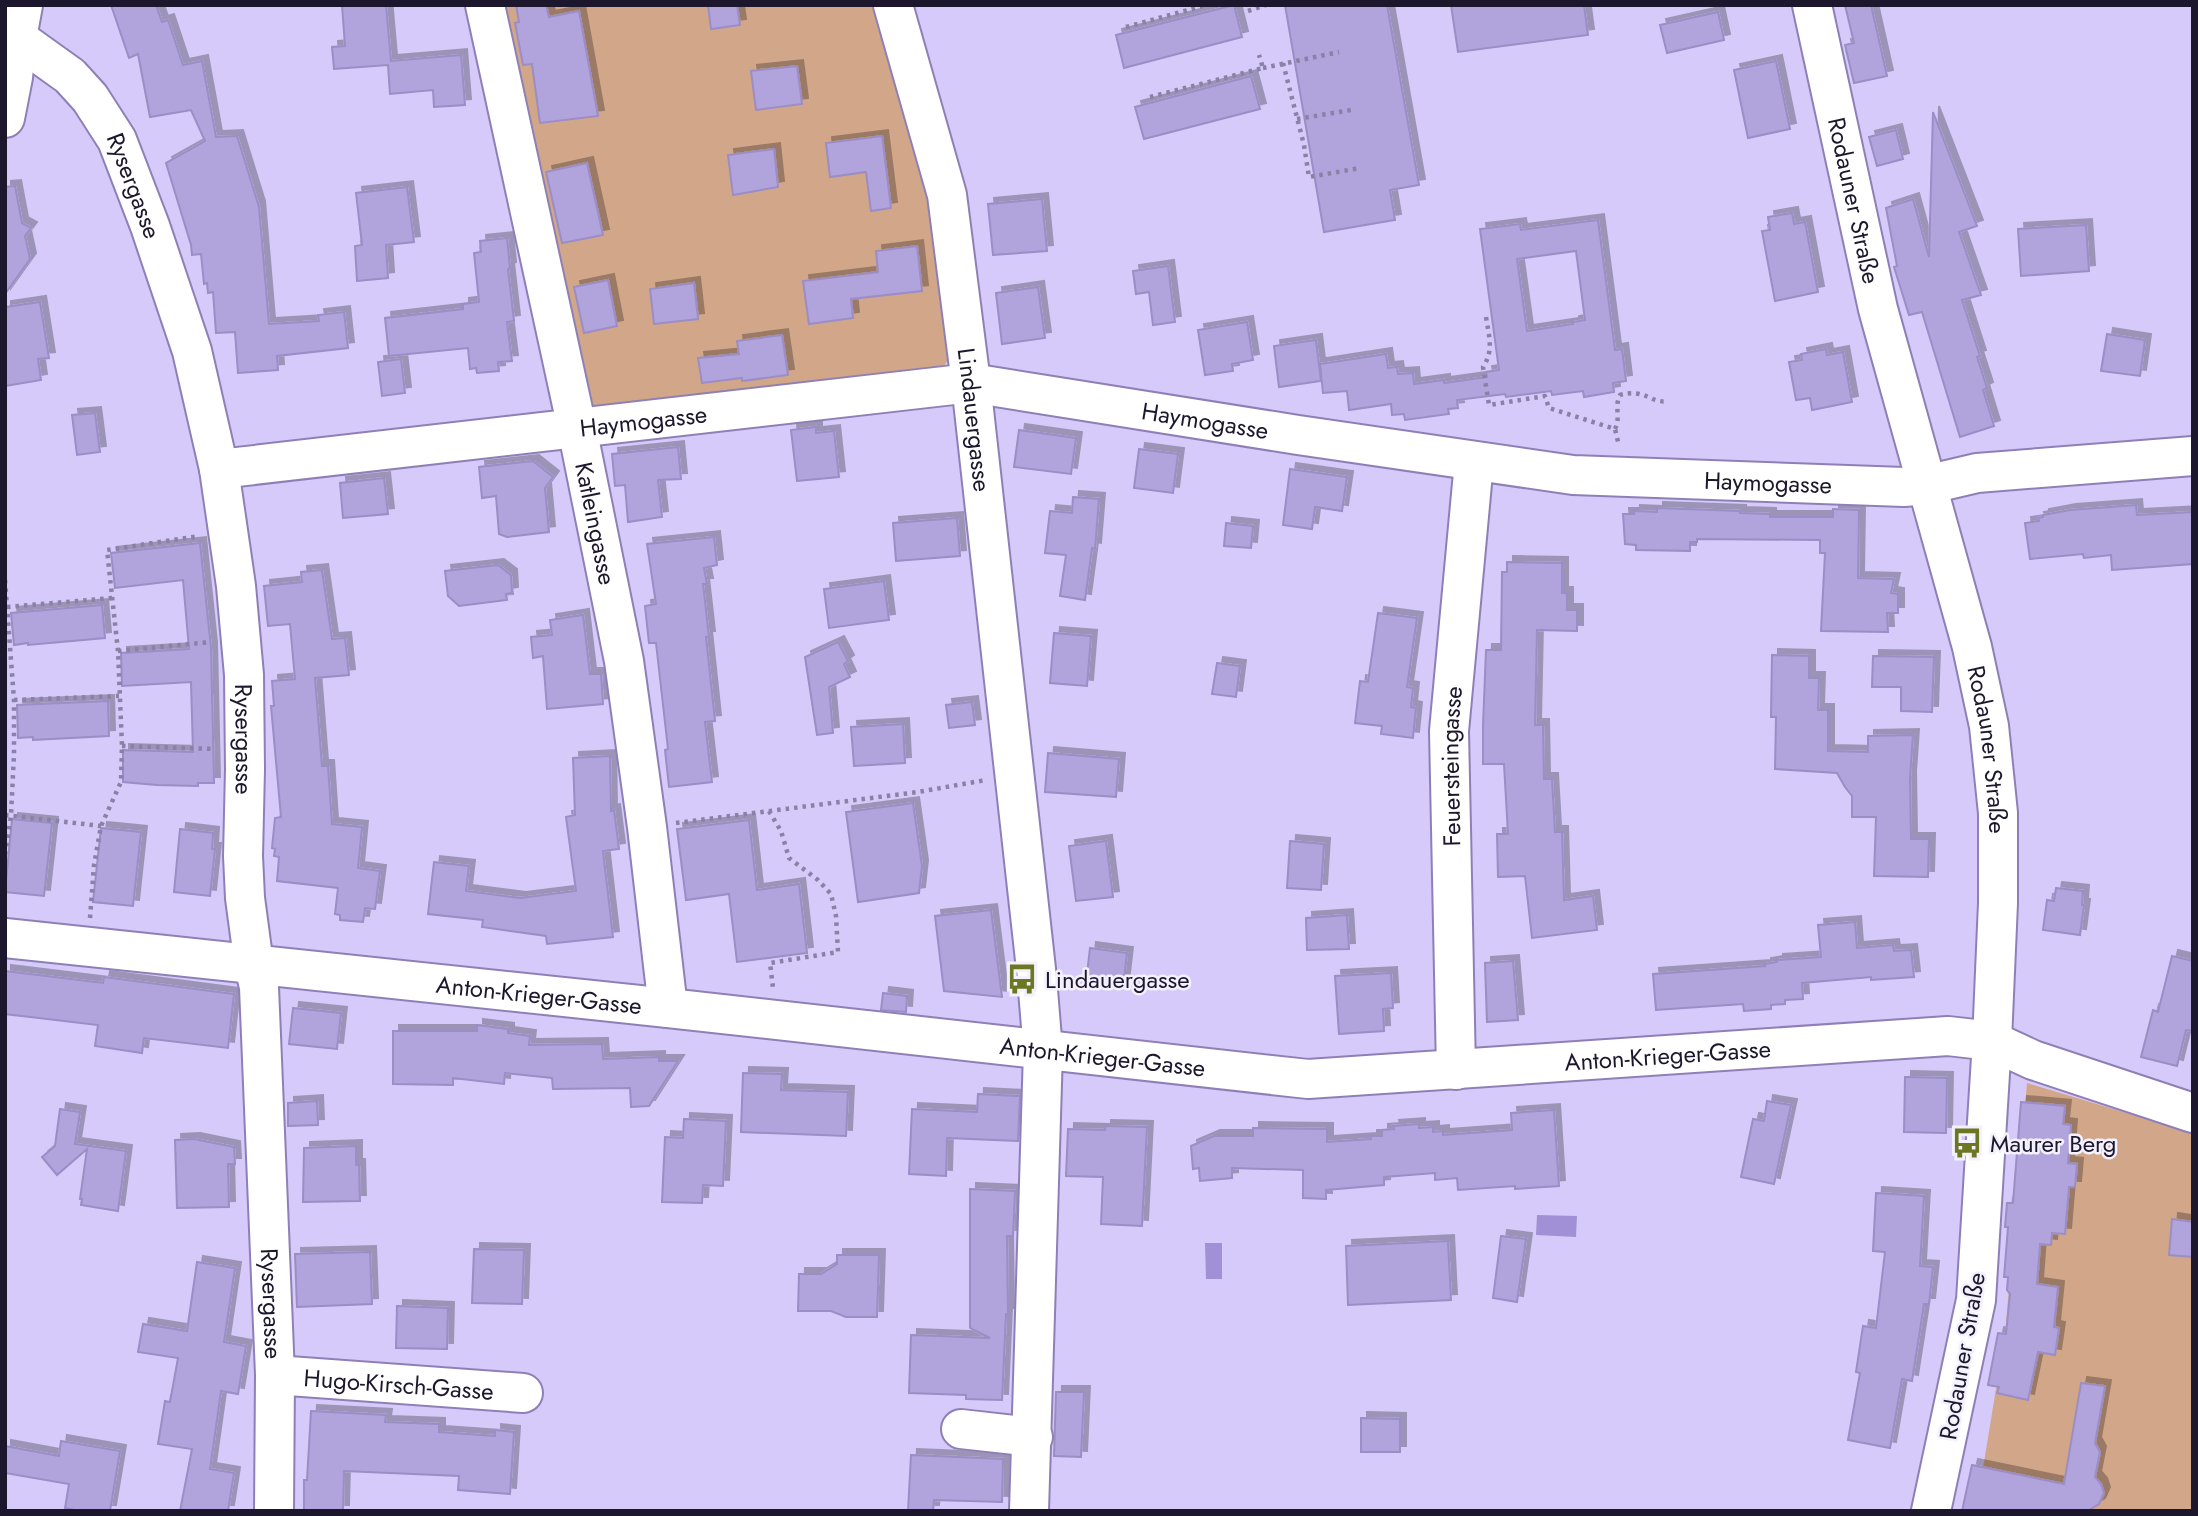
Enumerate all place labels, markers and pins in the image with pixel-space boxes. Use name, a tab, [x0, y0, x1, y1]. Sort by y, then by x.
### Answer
bus stop icon: Lindauergasse	[1005, 962, 1039, 996]
place label: Lindauergasse	[1045, 962, 1190, 997]
bus stop icon: Maurer Berg	[1950, 1126, 1984, 1160]
place label: Maurer Berg	[1990, 1126, 2117, 1161]

